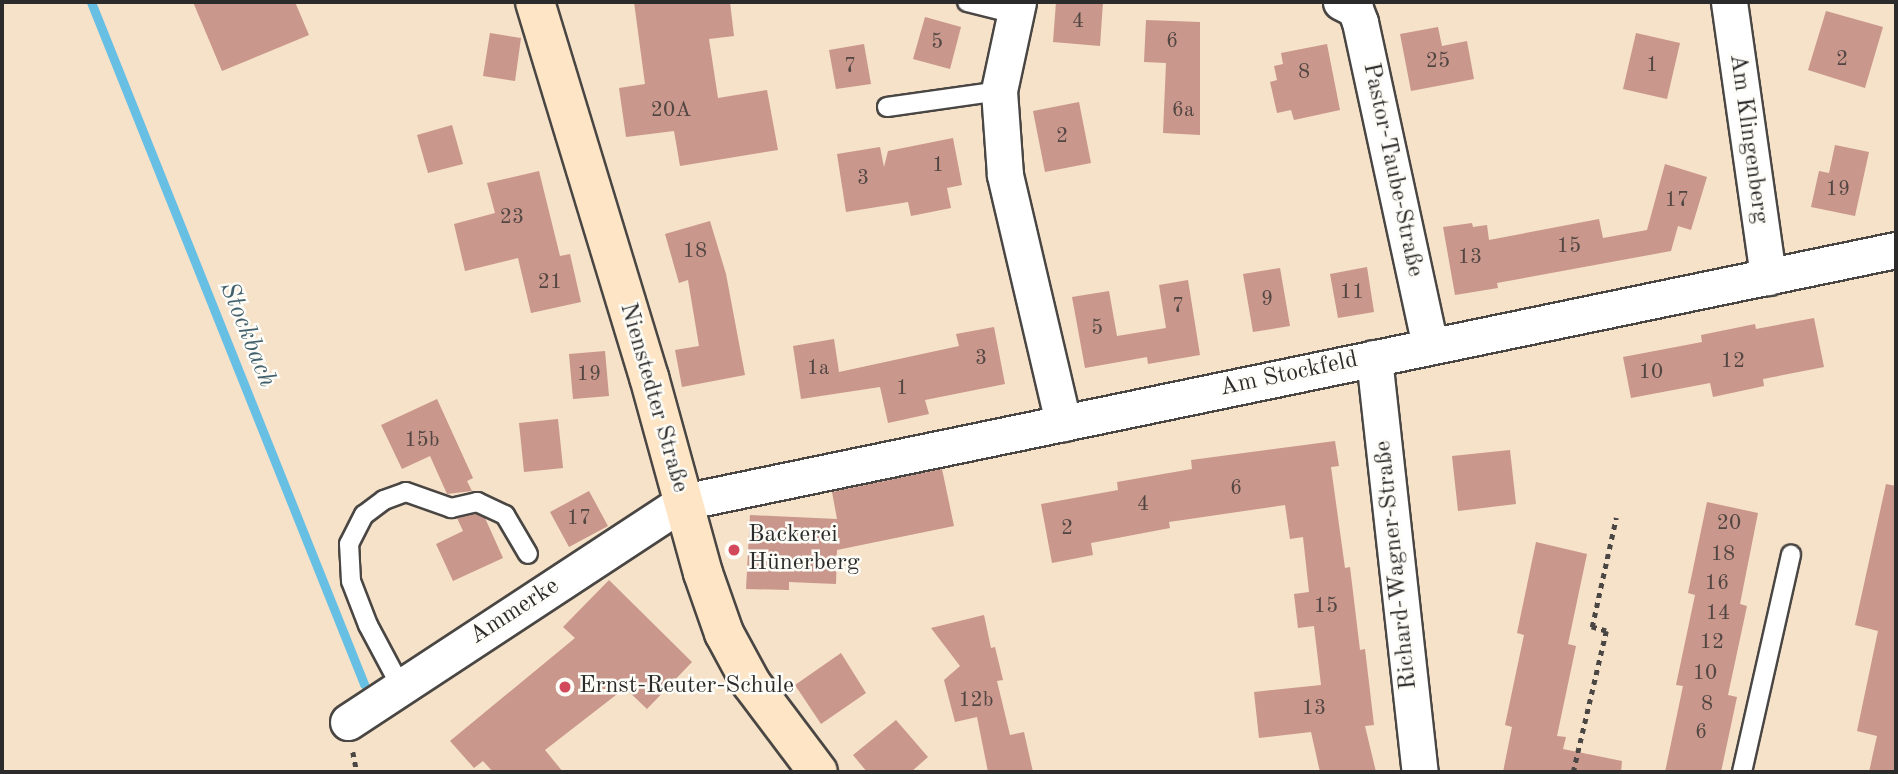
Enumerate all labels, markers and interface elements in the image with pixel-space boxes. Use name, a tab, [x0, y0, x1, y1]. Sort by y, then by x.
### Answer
house number: 4	[1072, 9, 1084, 35]
house number: 6	[1166, 29, 1178, 55]
house number: 5	[931, 30, 943, 56]
house number: 2	[1836, 47, 1848, 73]
house number: 25	[1426, 49, 1450, 75]
street label: Am Klingenberg	[1722, 52, 1774, 226]
house number: 1	[1646, 53, 1658, 79]
house number: 7	[844, 54, 856, 80]
house number: 8	[1298, 60, 1310, 86]
street label: Pastor-Taube-Straße	[1355, 60, 1429, 280]
house number: 20A	[651, 98, 691, 124]
house number: 6a	[1172, 98, 1194, 124]
house number: 2	[1056, 124, 1068, 150]
house number: 1	[932, 153, 944, 179]
house number: 3	[857, 166, 869, 192]
house number: 19	[1826, 177, 1850, 203]
house number: 17	[1665, 188, 1689, 214]
house number: 23	[500, 205, 524, 231]
house number: 15	[1557, 234, 1581, 260]
house number: 18	[683, 239, 707, 265]
house number: 13	[1458, 245, 1482, 271]
house number: 21	[538, 270, 562, 296]
water label: Stockbach	[212, 278, 282, 392]
house number: 11	[1340, 280, 1364, 306]
house number: 9	[1261, 287, 1273, 313]
house number: 7	[1172, 294, 1184, 320]
street label: Nienstedter Straße	[612, 300, 694, 496]
house number: 5	[1091, 316, 1103, 342]
house number: 3	[975, 346, 987, 372]
street label: Am Stockfeld	[1217, 346, 1361, 404]
house number: 12	[1721, 349, 1745, 375]
house number: 1a	[807, 356, 829, 382]
house number: 10	[1639, 360, 1663, 386]
house number: 19	[577, 362, 601, 388]
house number: 1	[896, 376, 908, 402]
house number: 15b	[404, 428, 440, 454]
street label: Richard-Wagner-Straße	[1370, 439, 1424, 691]
house number: 6	[1230, 476, 1242, 502]
house number: 4	[1137, 492, 1149, 518]
house number: 17	[567, 506, 591, 532]
house number: 20	[1717, 511, 1741, 537]
house number: 2	[1061, 516, 1073, 542]
place label: Backerei Hünerberg	[748, 522, 860, 578]
marker: Backerei Hünerberg	[726, 542, 742, 558]
house number: 18	[1711, 542, 1735, 568]
house number: 16	[1705, 571, 1729, 597]
street label: Ammerke	[465, 572, 565, 652]
house number: 15	[1314, 594, 1338, 620]
house number: 14	[1706, 601, 1730, 627]
house number: 12	[1700, 630, 1724, 656]
house number: 10	[1693, 661, 1717, 687]
place label: Ernst-Reuter-Schule	[579, 673, 794, 701]
marker: Ernst-Reuter-Schule	[557, 679, 573, 695]
house number: 12b	[958, 688, 994, 714]
house number: 8	[1701, 692, 1713, 718]
house number: 13	[1302, 696, 1326, 722]
house number: 6	[1695, 720, 1707, 746]

